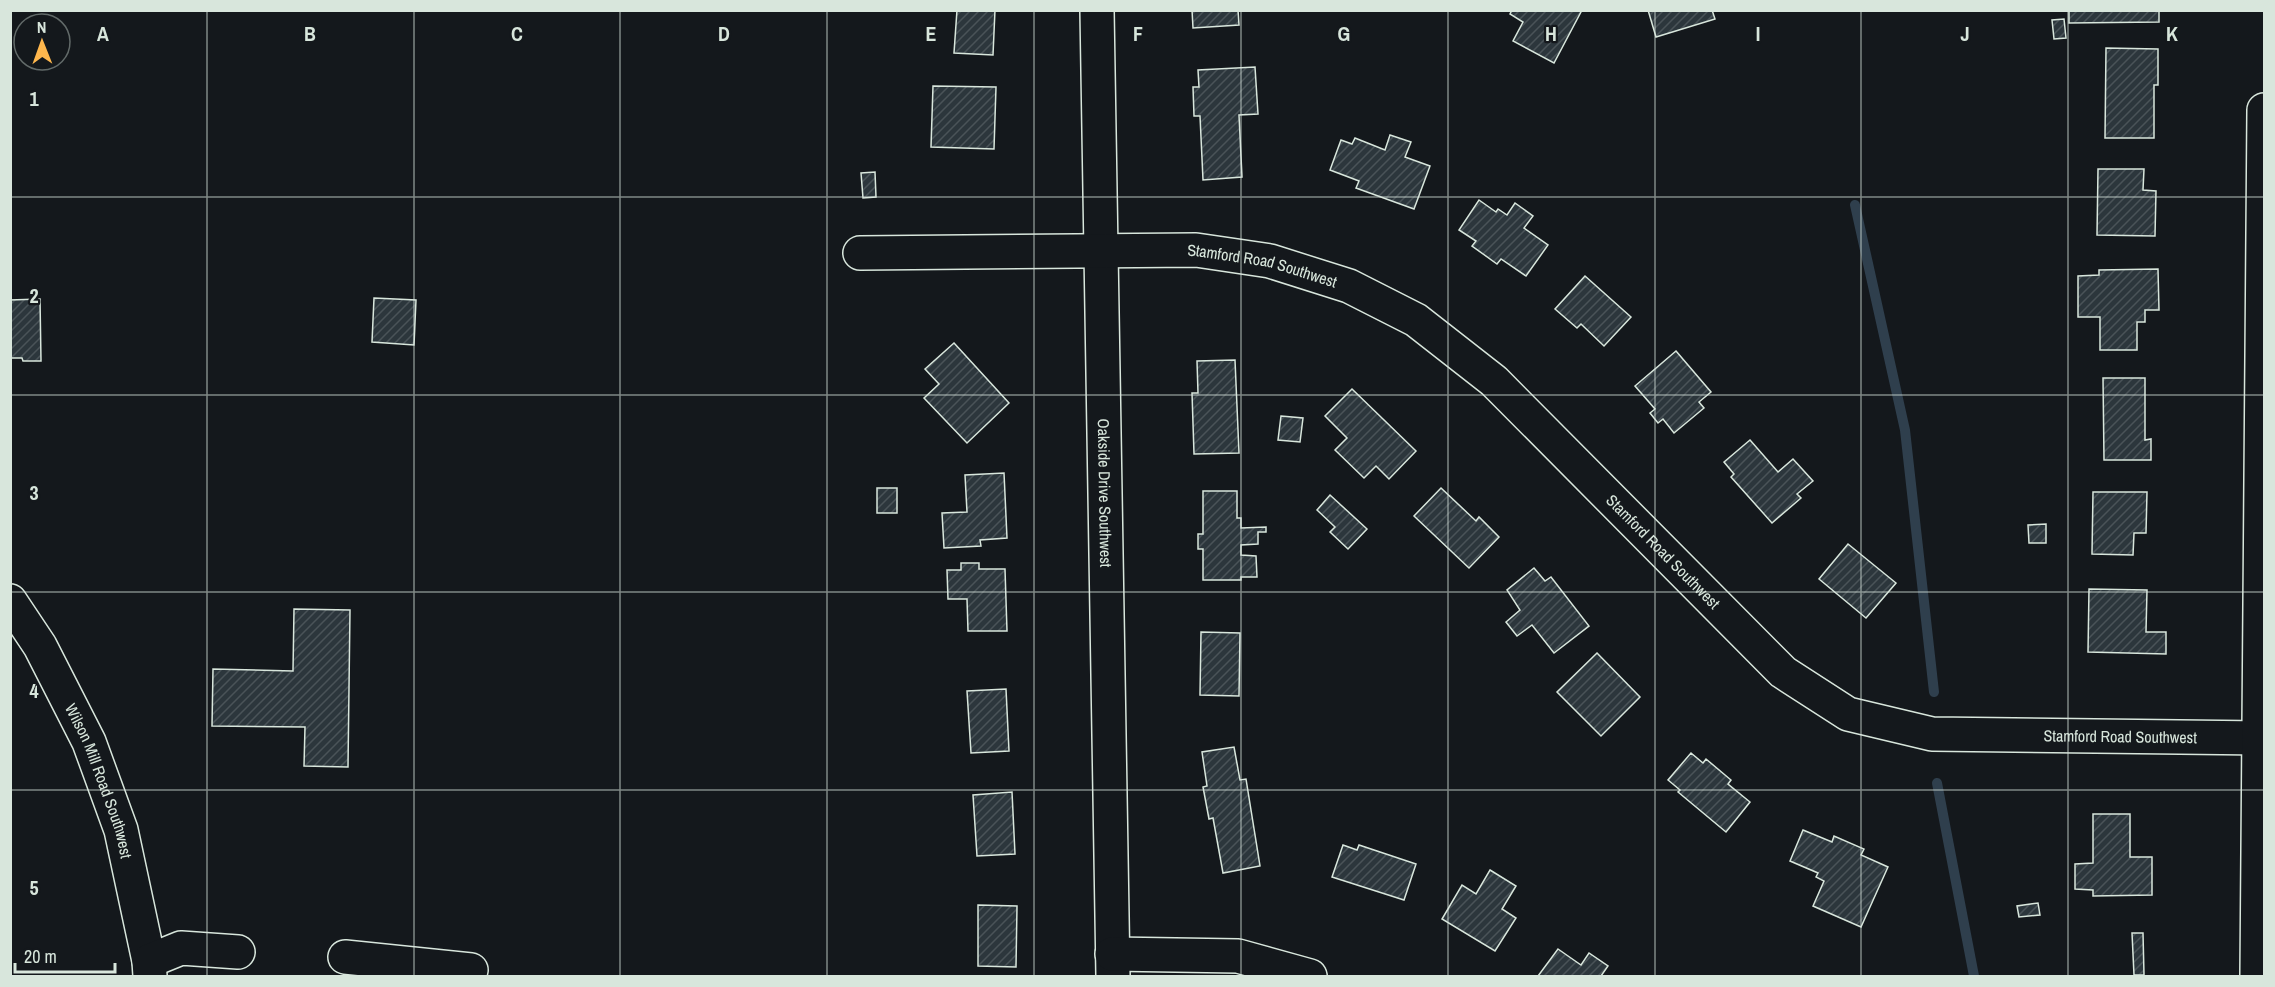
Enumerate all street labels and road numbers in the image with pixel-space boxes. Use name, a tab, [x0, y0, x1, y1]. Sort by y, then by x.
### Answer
street label: Stamford Road Southwest	[1187, 239, 1340, 293]
street label: Oakside Drive Southwest	[1093, 418, 1117, 568]
street label: Stamford Road Southwest	[1601, 489, 1725, 614]
street label: Wilson Mill Road Southwest	[60, 700, 138, 861]
street label: Stamford Road Southwest	[2044, 724, 2197, 748]

